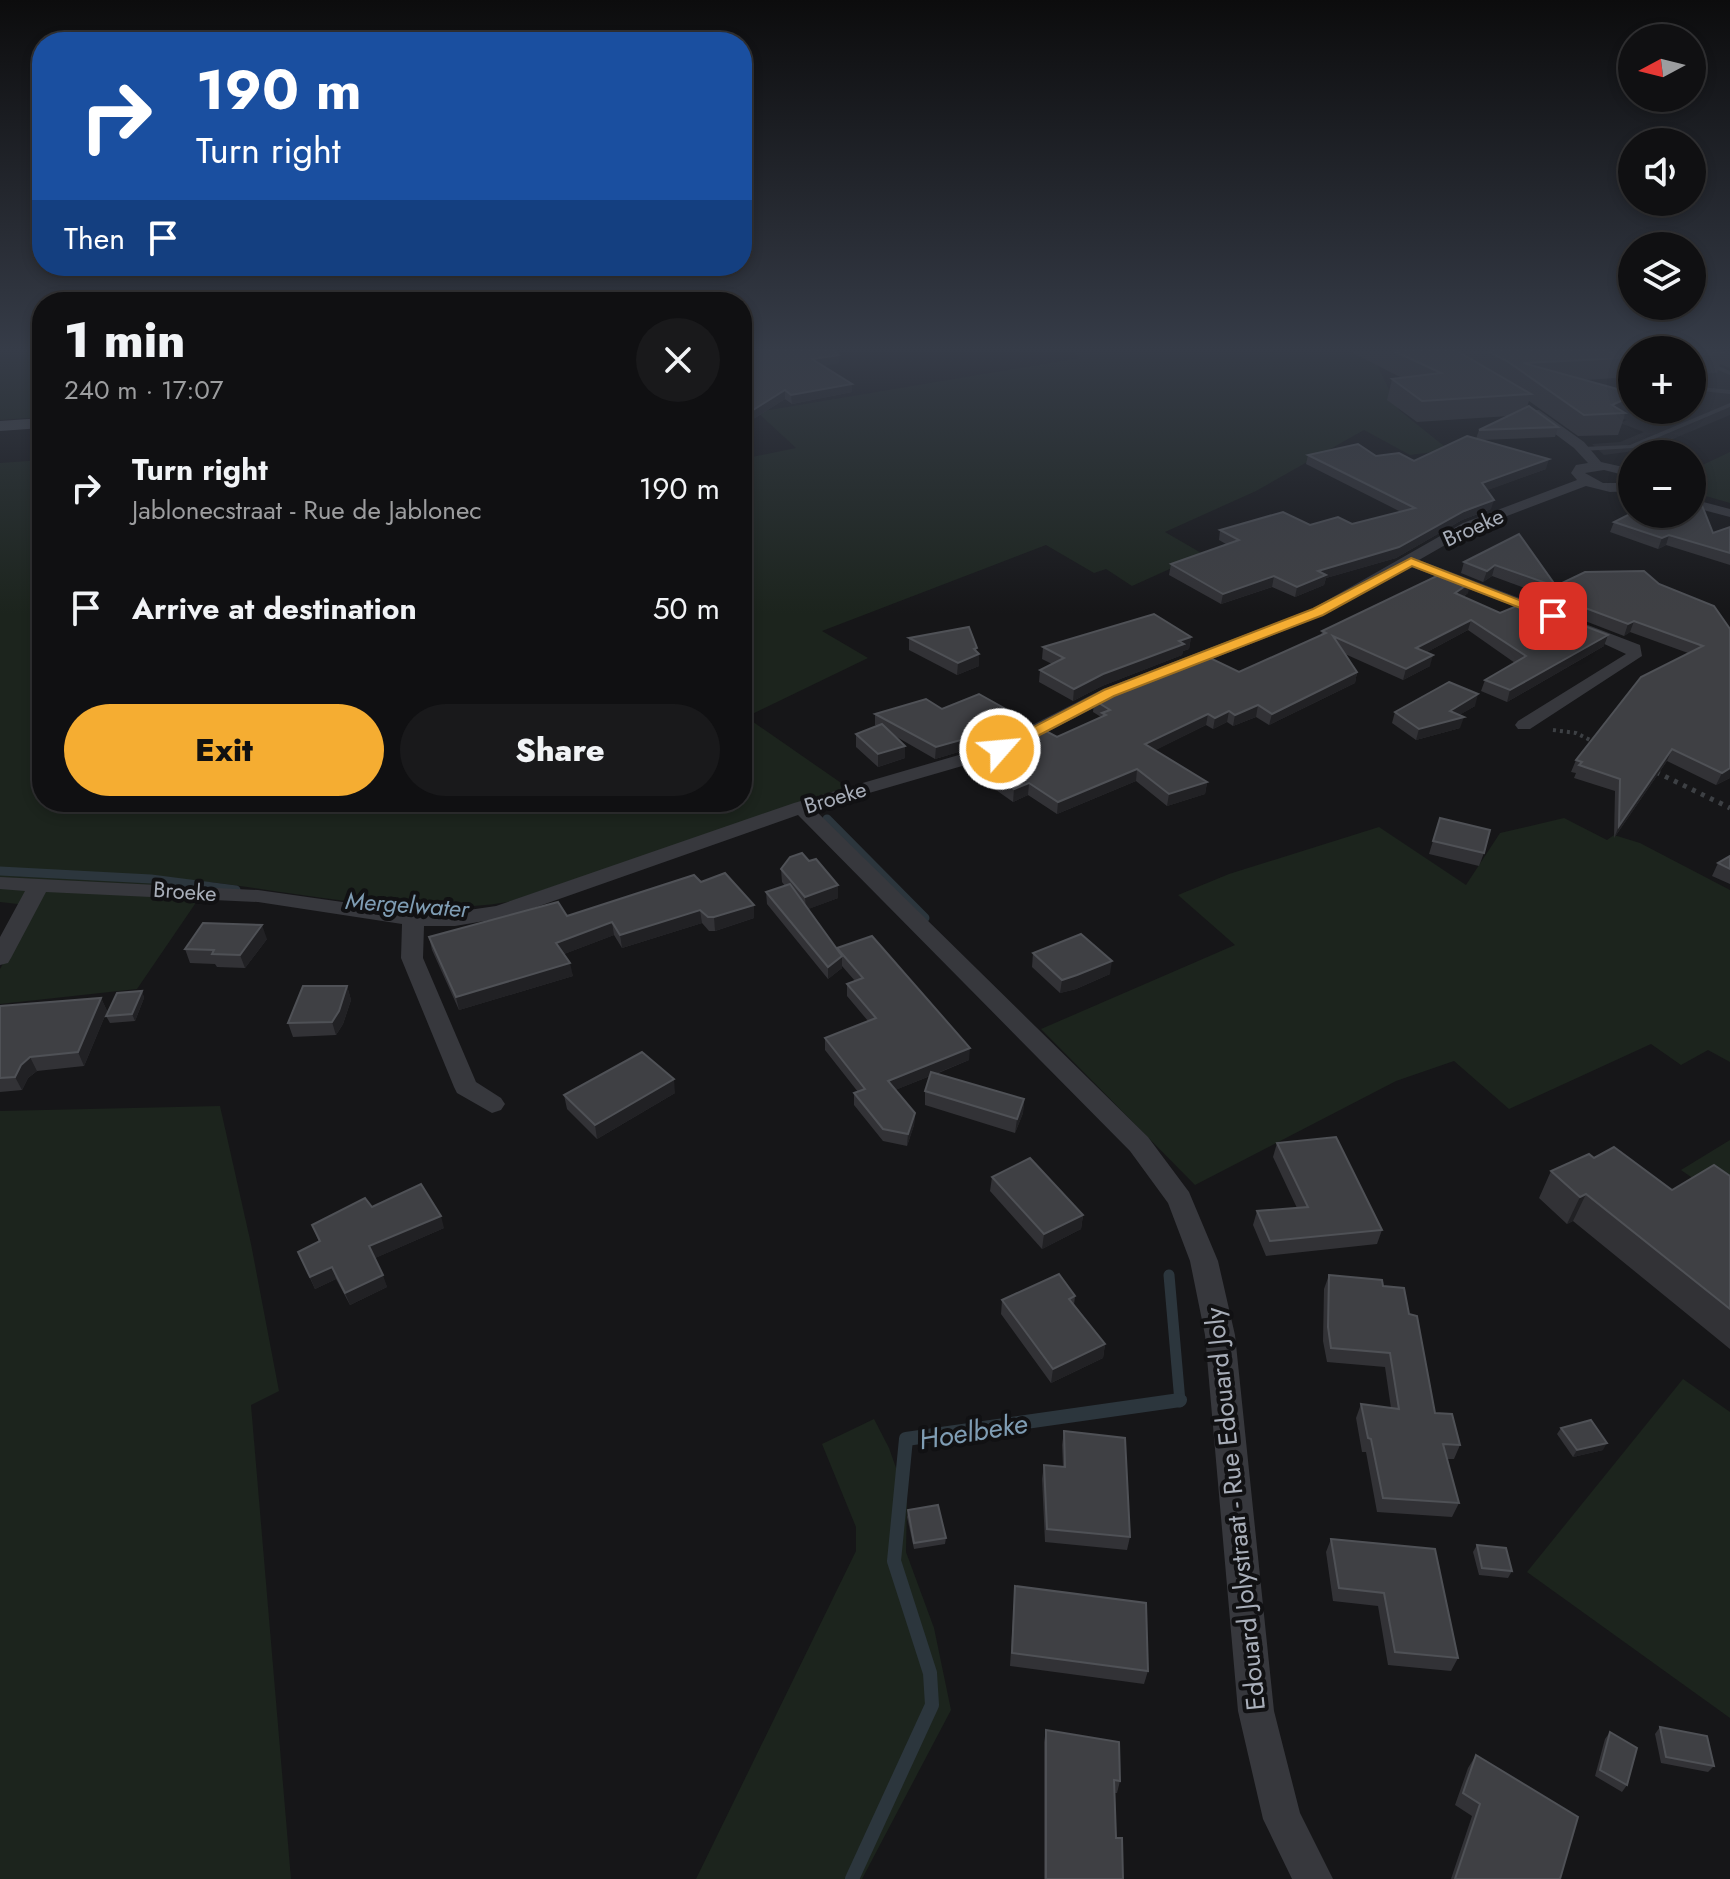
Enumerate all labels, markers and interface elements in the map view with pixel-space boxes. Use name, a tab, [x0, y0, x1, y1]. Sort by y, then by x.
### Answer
north arrow	[1618, 24, 1706, 112]
map controls	[1618, 24, 1706, 528]
text: 190 m	[196, 49, 362, 130]
icon: right	[64, 64, 168, 168]
text: Turn right	[196, 124, 341, 176]
button: sound	[1618, 128, 1706, 216]
icon: arrive	[141, 216, 185, 260]
text: Then	[64, 217, 125, 260]
button: layers	[1618, 232, 1706, 320]
text: 1 min	[64, 306, 185, 375]
button: close	[636, 318, 720, 402]
button: +	[1618, 336, 1706, 424]
text: 240 m · 17:07	[64, 371, 223, 409]
button: −	[1618, 440, 1706, 528]
text: Turn right	[132, 448, 268, 491]
icon: right	[64, 466, 108, 510]
text: 190 m	[639, 467, 720, 510]
text: Jablonecstraat - Rue de Jablonec	[132, 491, 482, 529]
street label: Broeke	[1437, 499, 1509, 555]
pin	[1519, 582, 1587, 650]
icon: arrive	[64, 586, 108, 630]
text: Arrive at destination	[132, 587, 417, 630]
text: 50 m	[653, 587, 720, 630]
icon: arrive	[1531, 594, 1575, 638]
button: Exit	[64, 704, 384, 796]
button: Share	[400, 704, 720, 796]
position arrow	[958, 707, 1042, 791]
street label: Broeke	[800, 772, 870, 822]
street label: Broeke	[152, 873, 218, 909]
water label: Mergelwater	[344, 883, 472, 926]
street label: Edouard Jolystraat - Rue Edouard Joly	[1195, 1305, 1275, 1712]
water label: Hoelbeke	[916, 1403, 1030, 1460]

